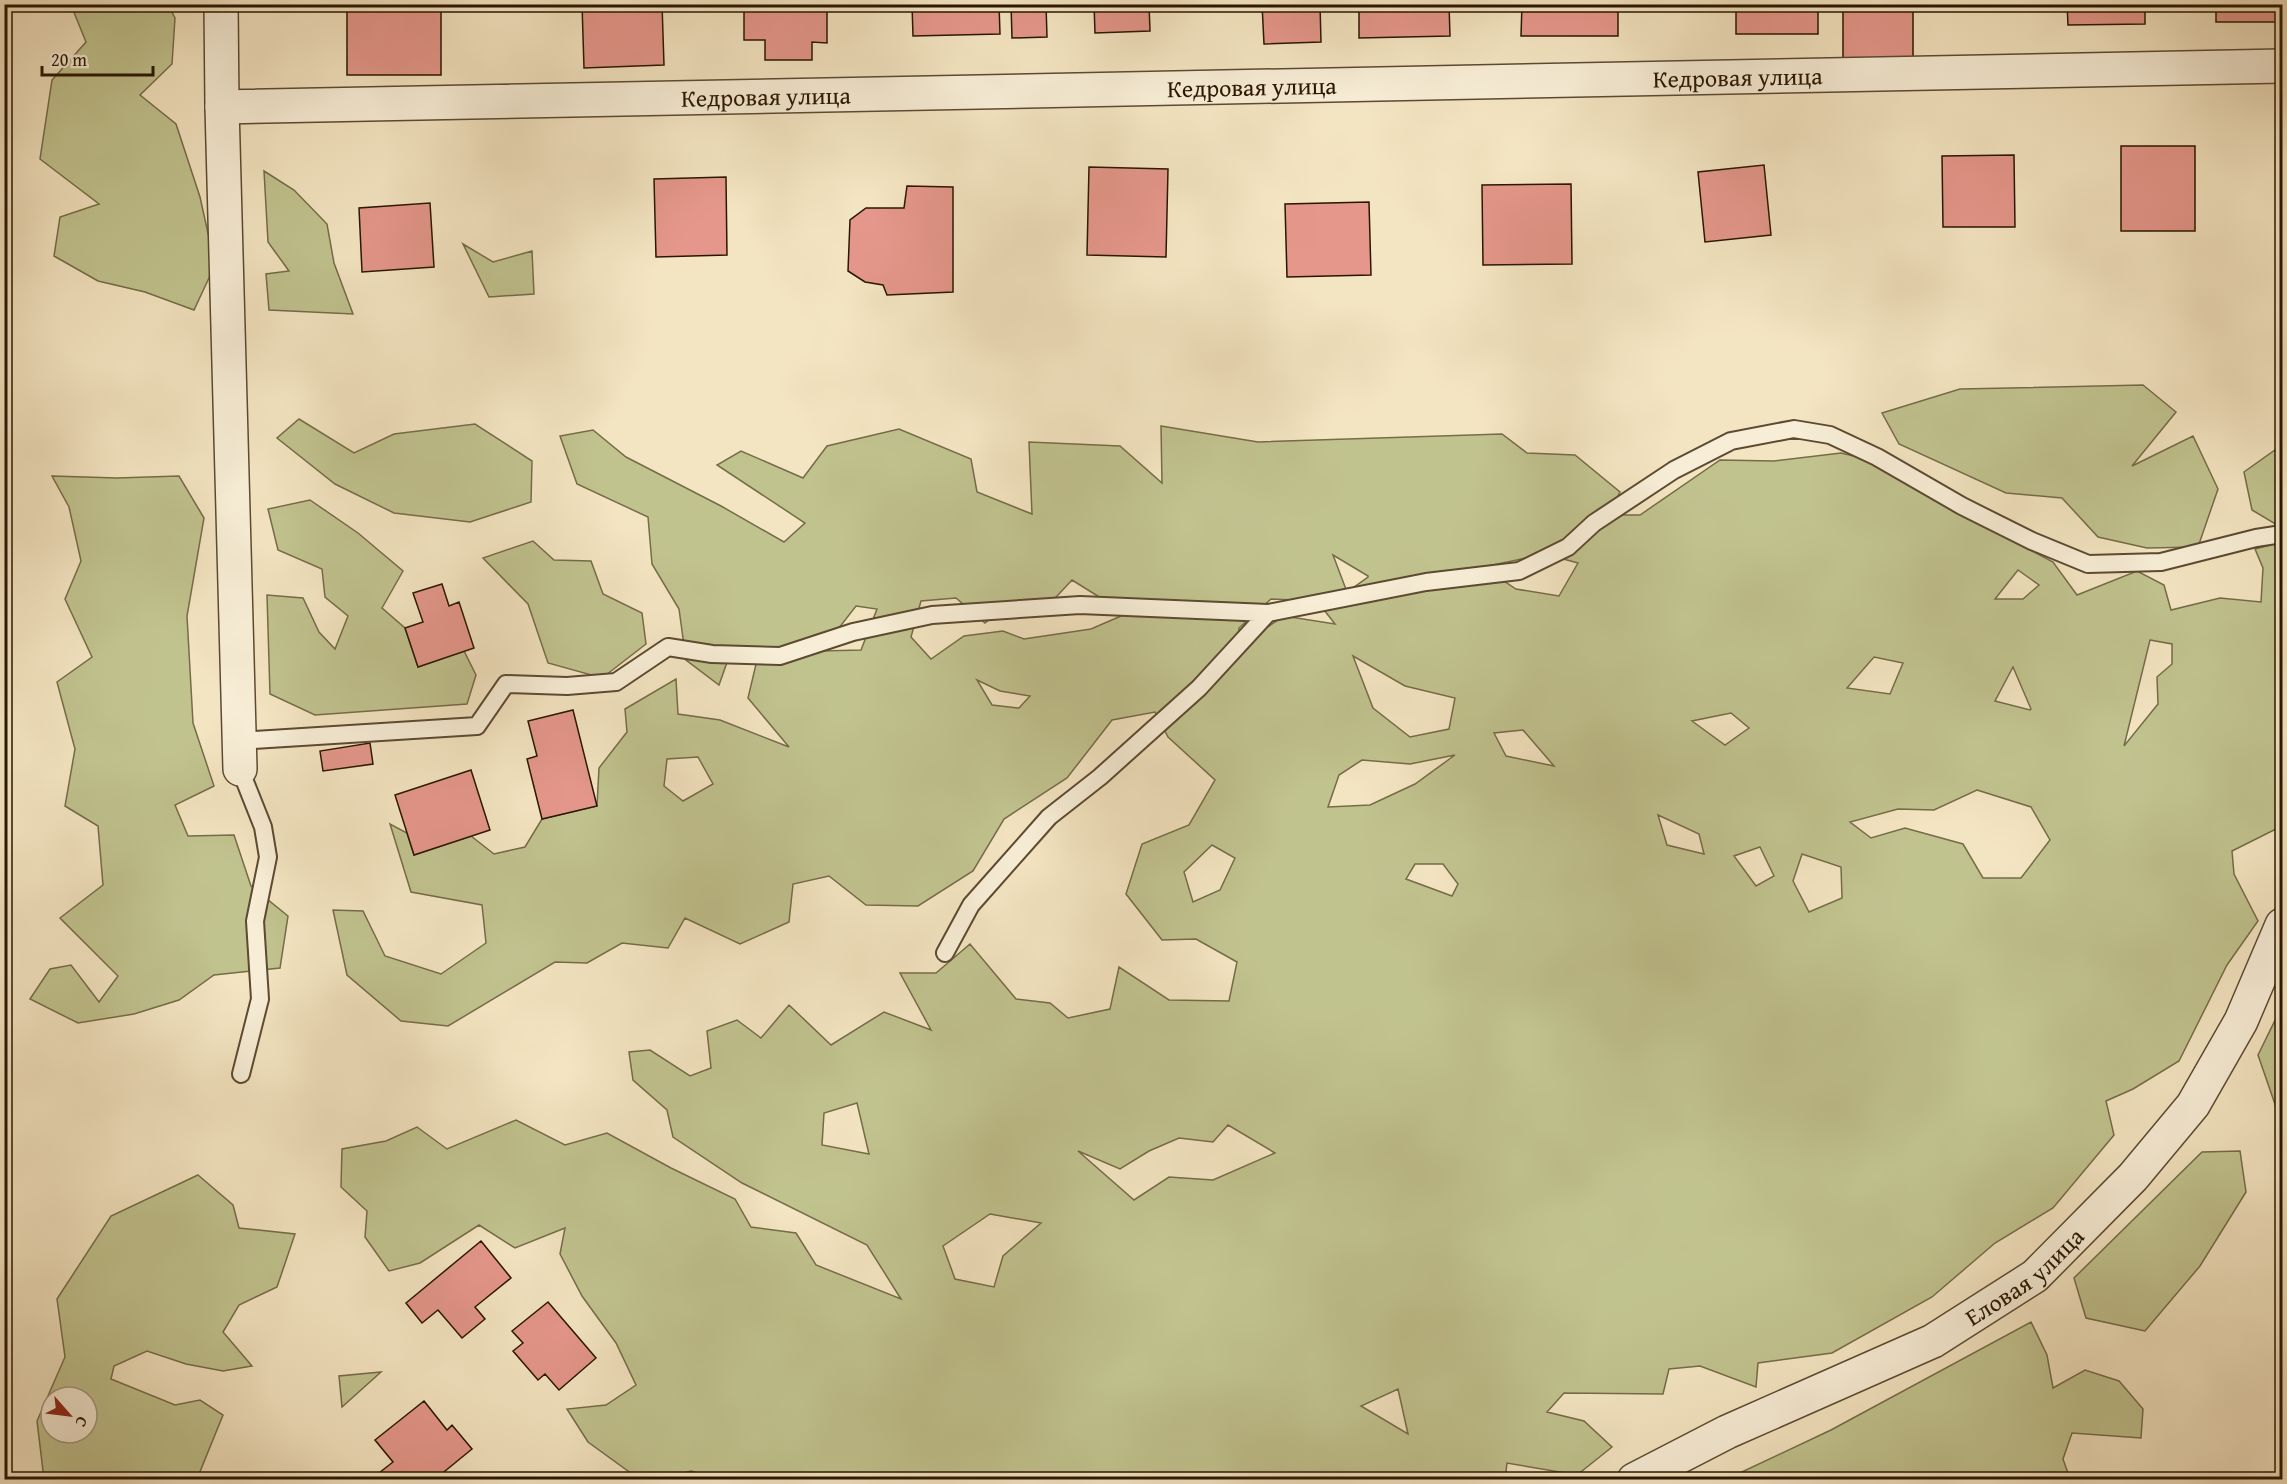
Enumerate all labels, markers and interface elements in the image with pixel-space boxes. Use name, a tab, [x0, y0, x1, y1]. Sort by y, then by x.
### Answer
scale bar	[42, 39, 153, 77]
text: 20 m	[51, 46, 87, 73]
street label: Кедровая улица	[1653, 58, 1823, 96]
street label: Кедровая улица	[1167, 67, 1338, 106]
street label: Кедровая улица	[681, 77, 852, 115]
street label: Еловая улица	[1958, 1219, 2092, 1334]
north arrow	[39, 1385, 99, 1445]
text: С	[70, 1412, 95, 1432]

